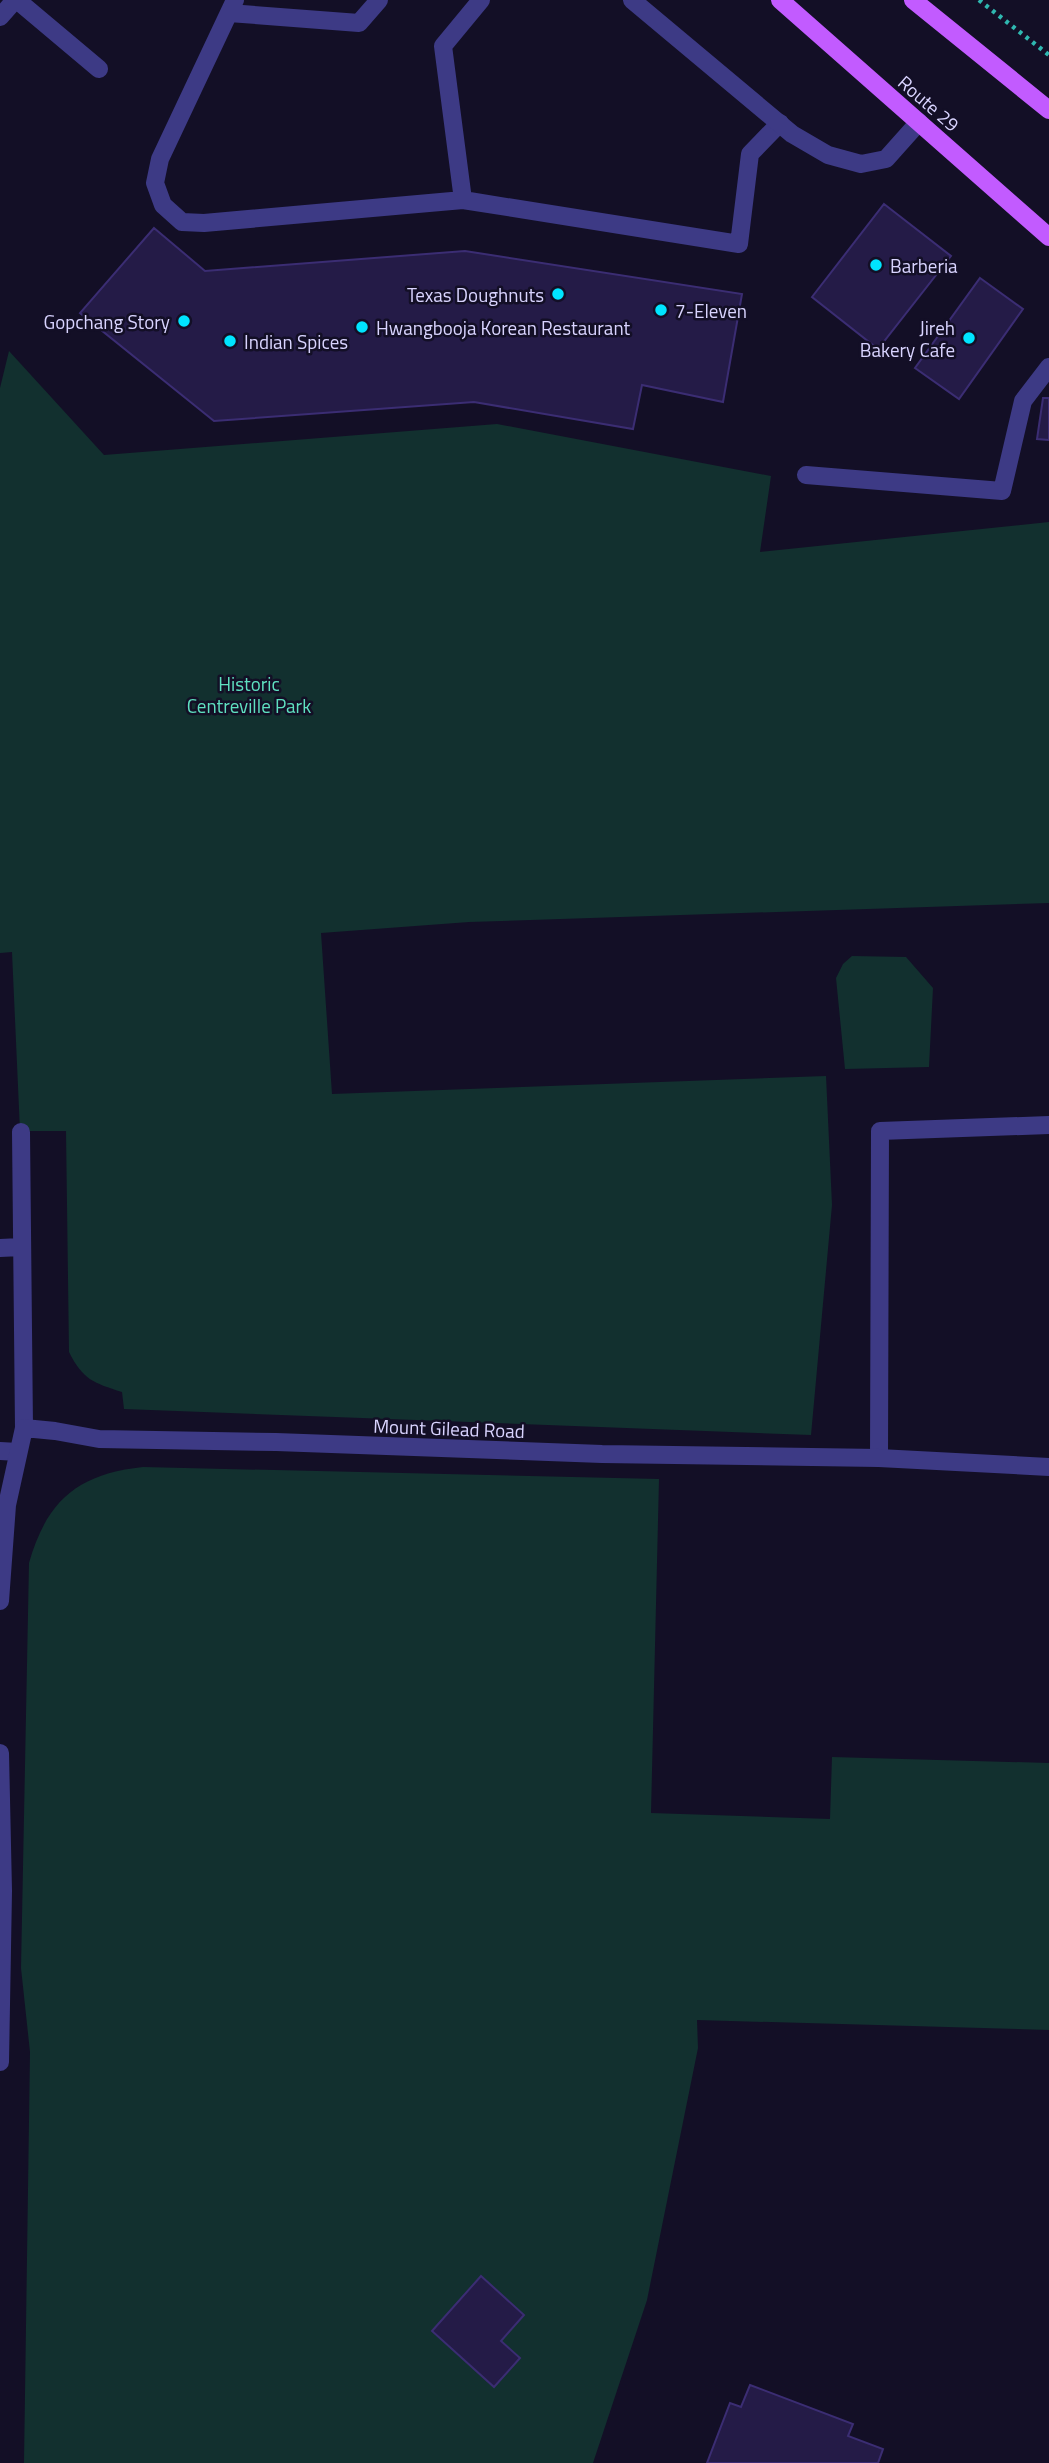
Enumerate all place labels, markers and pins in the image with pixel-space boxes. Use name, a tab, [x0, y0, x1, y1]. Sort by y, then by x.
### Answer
place label: Barberia	[890, 251, 958, 280]
marker: Barberia	[868, 257, 884, 273]
place label: Texas Doughnuts	[407, 280, 544, 309]
marker: Texas Doughnuts	[550, 286, 566, 302]
place label: 7-Eleven	[675, 296, 747, 325]
marker: 7-Eleven	[653, 302, 669, 318]
place label: Gopchang Story	[44, 307, 170, 336]
marker: Gopchang Story	[176, 313, 192, 329]
place label: Hwangbooja Korean Restaurant	[376, 313, 631, 342]
place label: Jireh Bakery Cafe	[860, 313, 955, 364]
marker: Hwangbooja Korean Restaurant	[354, 319, 370, 335]
place label: Indian Spices	[244, 327, 348, 356]
marker: Jireh Bakery Cafe	[961, 330, 977, 346]
marker: Indian Spices	[222, 333, 238, 349]

